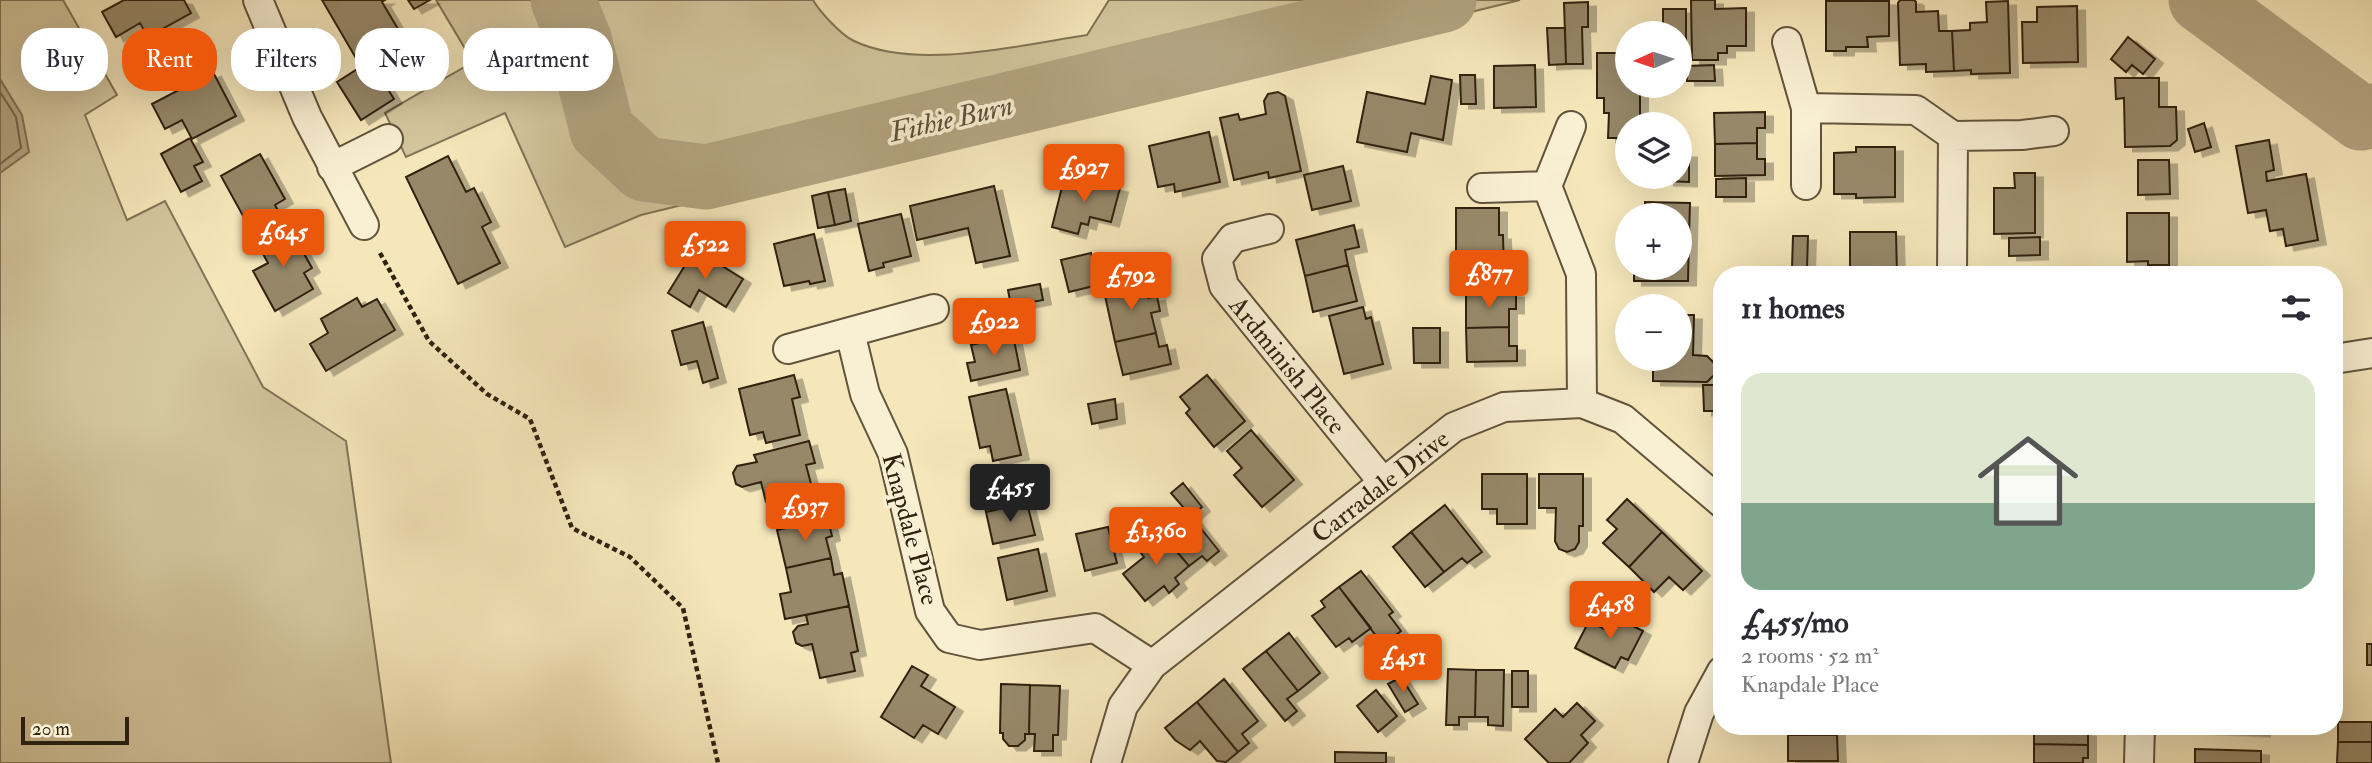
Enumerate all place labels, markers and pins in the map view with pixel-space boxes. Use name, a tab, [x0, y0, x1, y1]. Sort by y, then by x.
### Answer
pin: £927	[1043, 144, 1125, 204]
pin: £645	[242, 210, 324, 269]
pin: £522	[664, 222, 746, 281]
pin: £877	[1448, 250, 1530, 310]
pin: £792	[1090, 252, 1172, 312]
pin: £922	[953, 298, 1035, 358]
pin: £455	[969, 464, 1051, 524]
pin: £937	[764, 484, 846, 543]
pin: £1,360	[1099, 508, 1213, 567]
pin: £458	[1569, 582, 1651, 641]
pin: £451	[1362, 634, 1444, 694]

